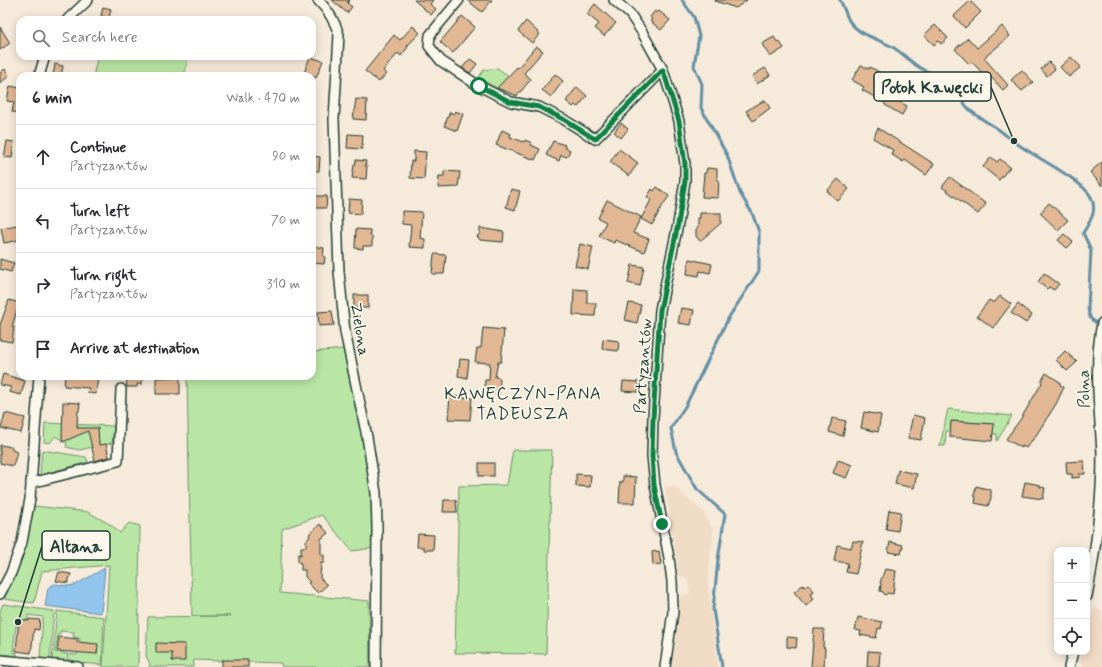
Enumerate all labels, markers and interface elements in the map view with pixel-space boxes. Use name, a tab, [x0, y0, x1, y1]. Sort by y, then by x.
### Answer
search box	[16, 16, 316, 60]
icon: search	[30, 27, 52, 49]
text: Search here	[62, 28, 138, 48]
callout: Potok Kawęcki	[874, 72, 991, 101]
route start	[470, 77, 488, 95]
text: Potok Kawęcki	[881, 77, 983, 99]
text: 6 min	[32, 87, 72, 109]
text: Walk · 470 m	[226, 90, 300, 107]
text: Continue	[70, 138, 126, 158]
icon: ahead	[32, 146, 54, 168]
text: 90 m	[272, 148, 300, 165]
text: Partyzantów	[70, 158, 147, 175]
text: Turn left	[70, 202, 130, 222]
icon: left	[32, 210, 54, 232]
text: 70 m	[271, 212, 300, 229]
text: Partyzantów	[70, 222, 147, 239]
text: Turn right	[70, 266, 137, 286]
icon: right	[32, 274, 54, 296]
text: 310 m	[267, 276, 300, 293]
text: Partyzantów	[70, 286, 147, 303]
street label: Zielona	[345, 301, 374, 357]
street label: Partyzantów	[630, 318, 657, 414]
icon: arrive	[32, 338, 54, 360]
text: Arrive at destination	[70, 339, 199, 359]
street label: Polna	[1074, 369, 1095, 408]
district label: KAWĘCZYN-PANA TADEUSZA	[444, 383, 602, 425]
route end	[653, 515, 671, 533]
callout: Altana	[42, 531, 110, 560]
text: Altana	[50, 536, 103, 558]
map controls	[1054, 547, 1090, 655]
button: +	[1054, 547, 1090, 583]
button: −	[1054, 583, 1090, 619]
button: locate	[1054, 619, 1090, 655]

